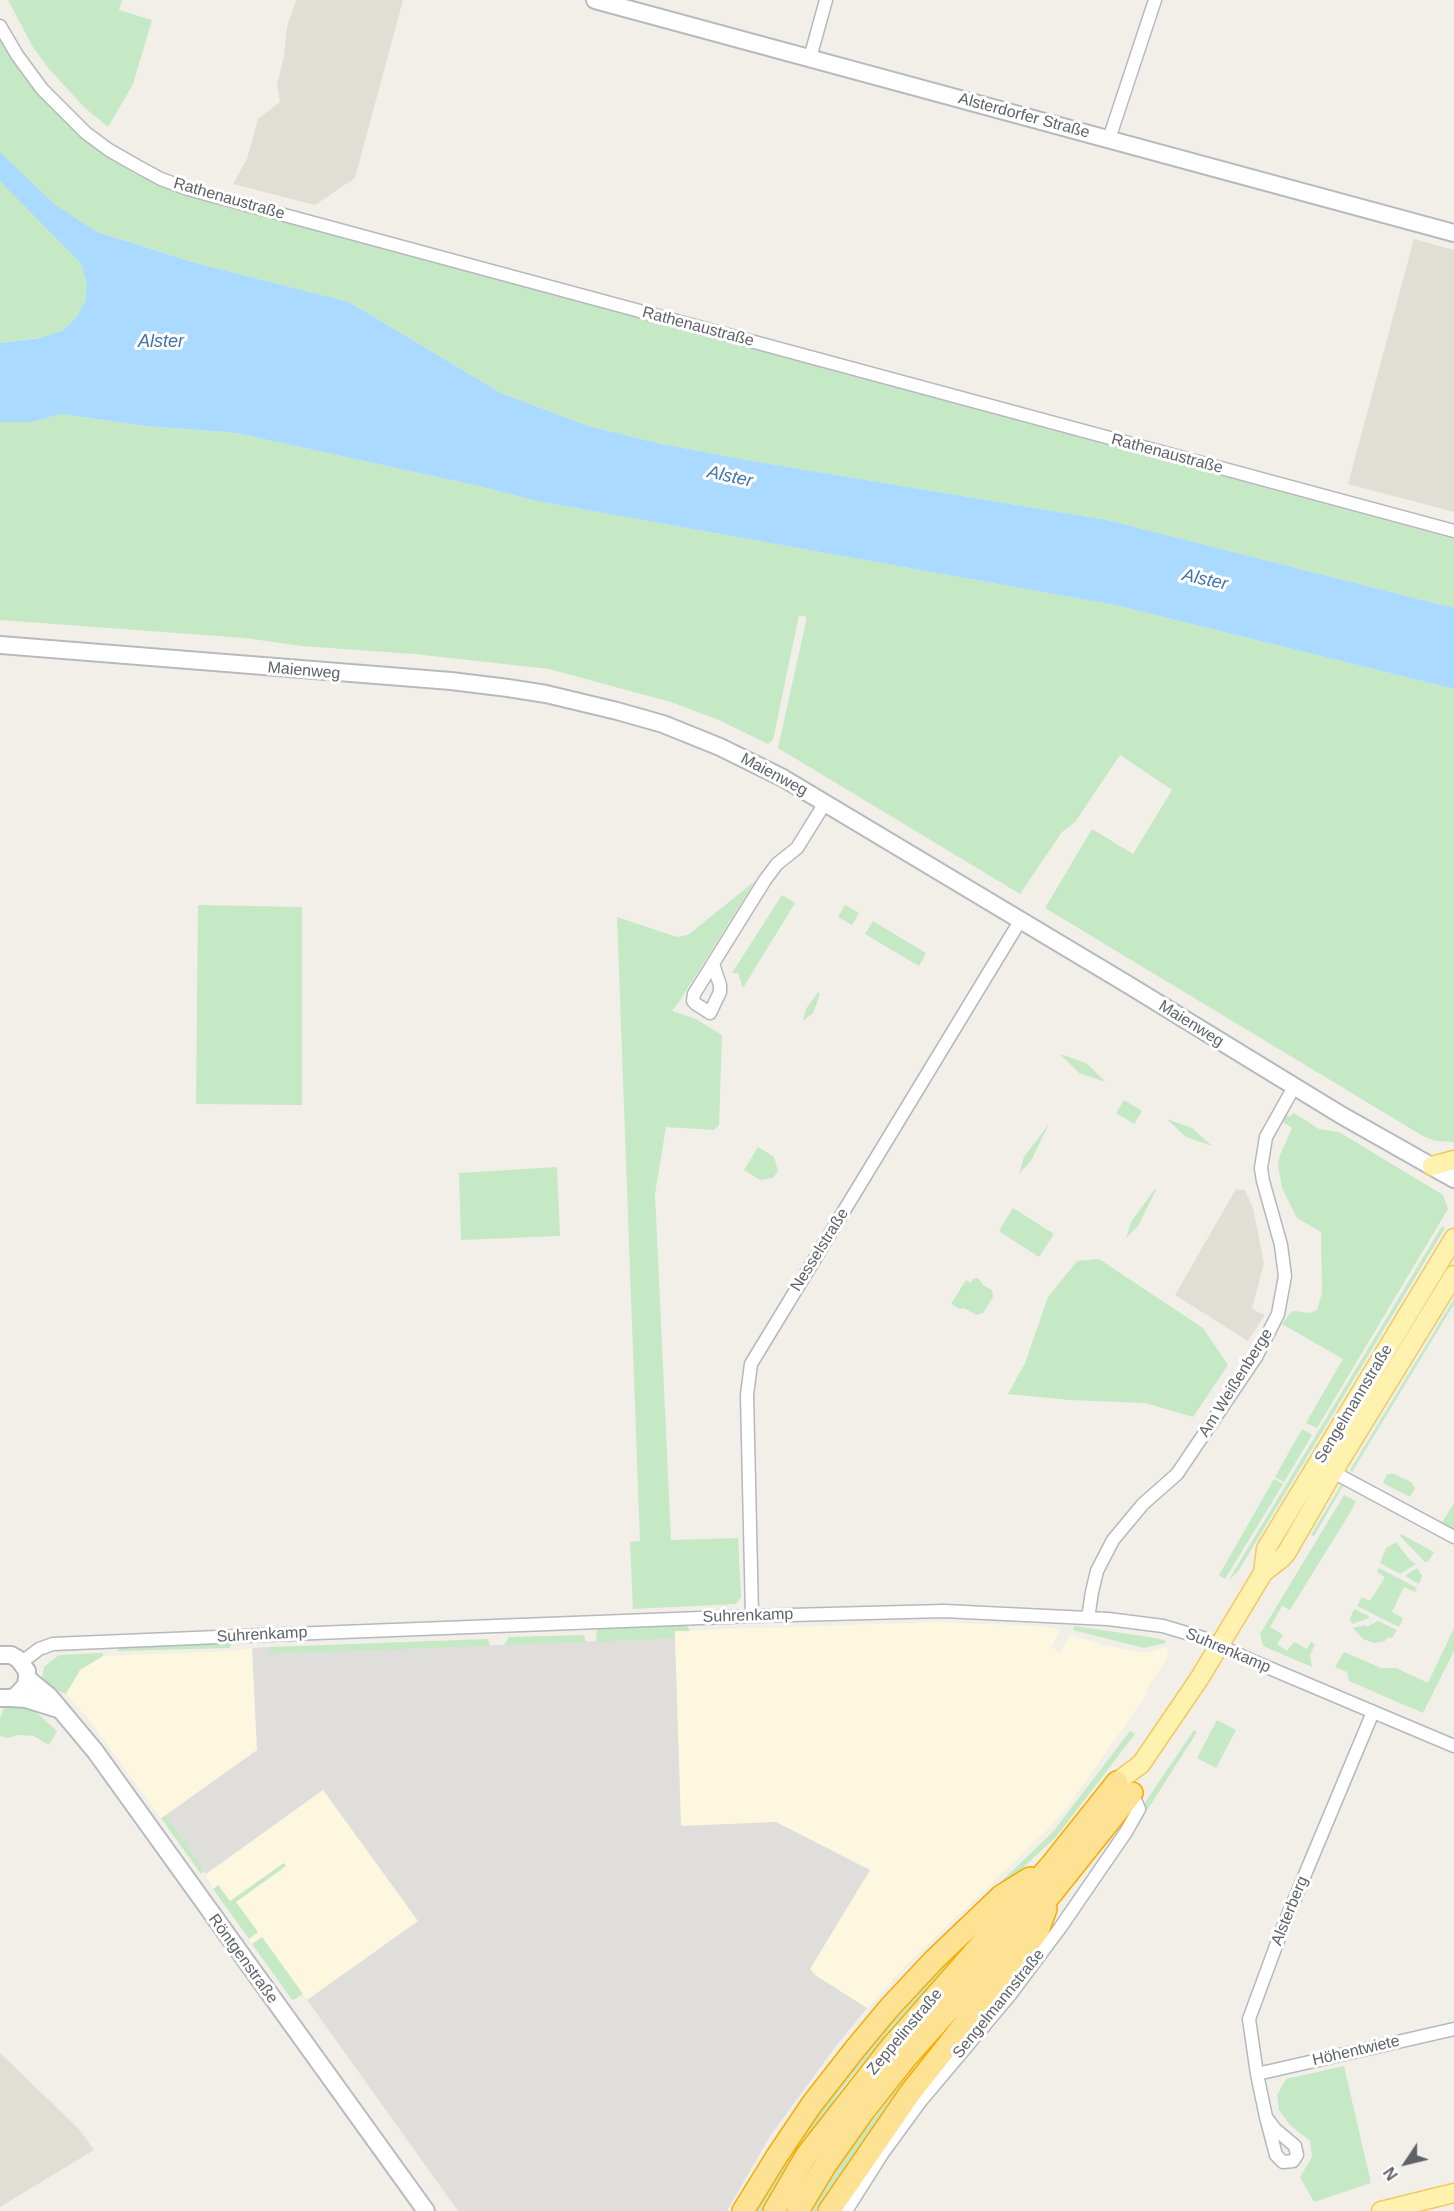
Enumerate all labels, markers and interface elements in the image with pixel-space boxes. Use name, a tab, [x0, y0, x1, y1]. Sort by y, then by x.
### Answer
street label: Alsterdorfer Straße	[956, 89, 1092, 143]
street label: Rathenaustraße	[171, 174, 287, 224]
street label: Rathenaustraße	[640, 303, 756, 351]
water label: Alster	[138, 331, 184, 353]
street label: Rathenaustraße	[1109, 430, 1225, 478]
water label: Alster	[705, 462, 755, 492]
water label: Alster	[1180, 565, 1230, 595]
street label: Maienweg	[267, 658, 341, 684]
street label: Maienweg	[737, 749, 811, 801]
street label: Maienweg	[1155, 997, 1227, 1051]
street label: Nesselstraße	[787, 1205, 853, 1295]
street label: Am Weißenberge	[1195, 1325, 1277, 1441]
street label: Sengelmannstraße	[1311, 1341, 1397, 1467]
street label: Suhrenkamp	[702, 1605, 794, 1627]
street label: Suhrenkamp	[216, 1623, 308, 1647]
street label: Suhrenkamp	[1182, 1624, 1274, 1678]
street label: Alsterberg	[1267, 1874, 1313, 1948]
street label: Röntgenstraße	[204, 1911, 282, 2007]
street label: Sengelmannstraße	[949, 1945, 1049, 2063]
street label: Zeppelinstraße	[863, 1985, 947, 2079]
street label: Höhentwiete	[1311, 2032, 1401, 2070]
north arrow	[1376, 2133, 1436, 2193]
text: N	[1381, 2164, 1401, 2183]

